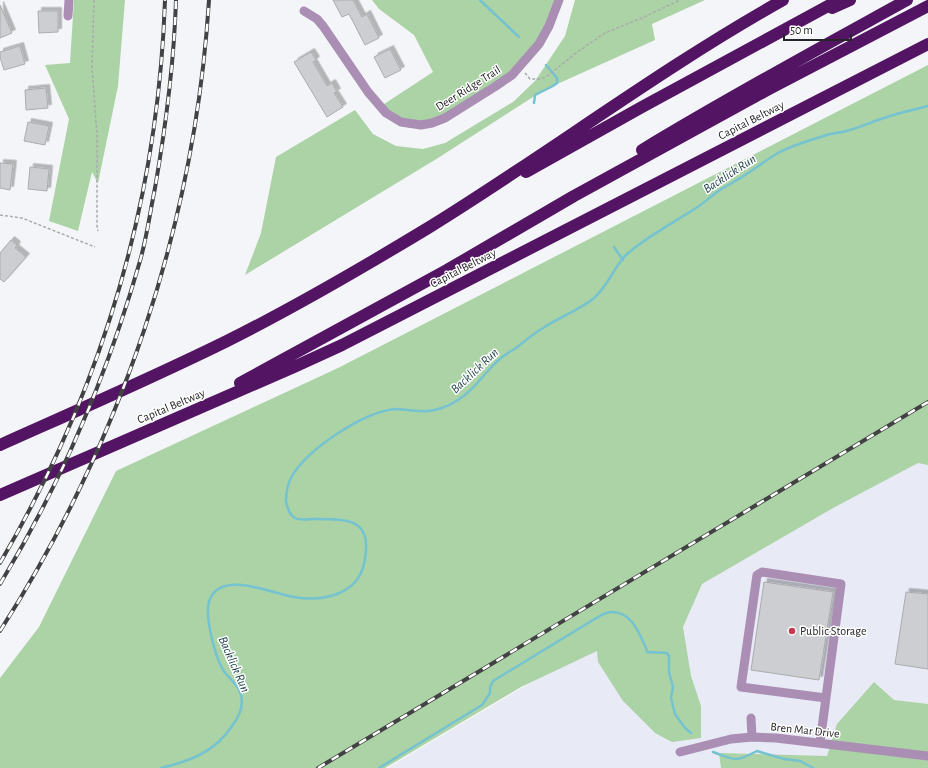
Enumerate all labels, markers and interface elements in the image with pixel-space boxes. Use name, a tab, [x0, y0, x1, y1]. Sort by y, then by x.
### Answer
scale bar	[784, 16, 851, 42]
text: 50 m	[790, 24, 813, 36]
street label: Deer Ridge Trail	[433, 63, 503, 113]
street label: Capital Beltway	[716, 98, 786, 143]
water label: Backlick Run	[701, 153, 758, 196]
street label: Capital Beltway	[428, 246, 498, 291]
water label: Backlick Run	[449, 346, 501, 396]
street label: Capital Beltway	[135, 386, 207, 427]
place label: Public Storage	[800, 625, 867, 637]
marker: Public Storage	[787, 626, 797, 636]
water label: Backlick Run	[216, 635, 252, 695]
street label: Bren Mar Drive	[770, 720, 840, 740]

